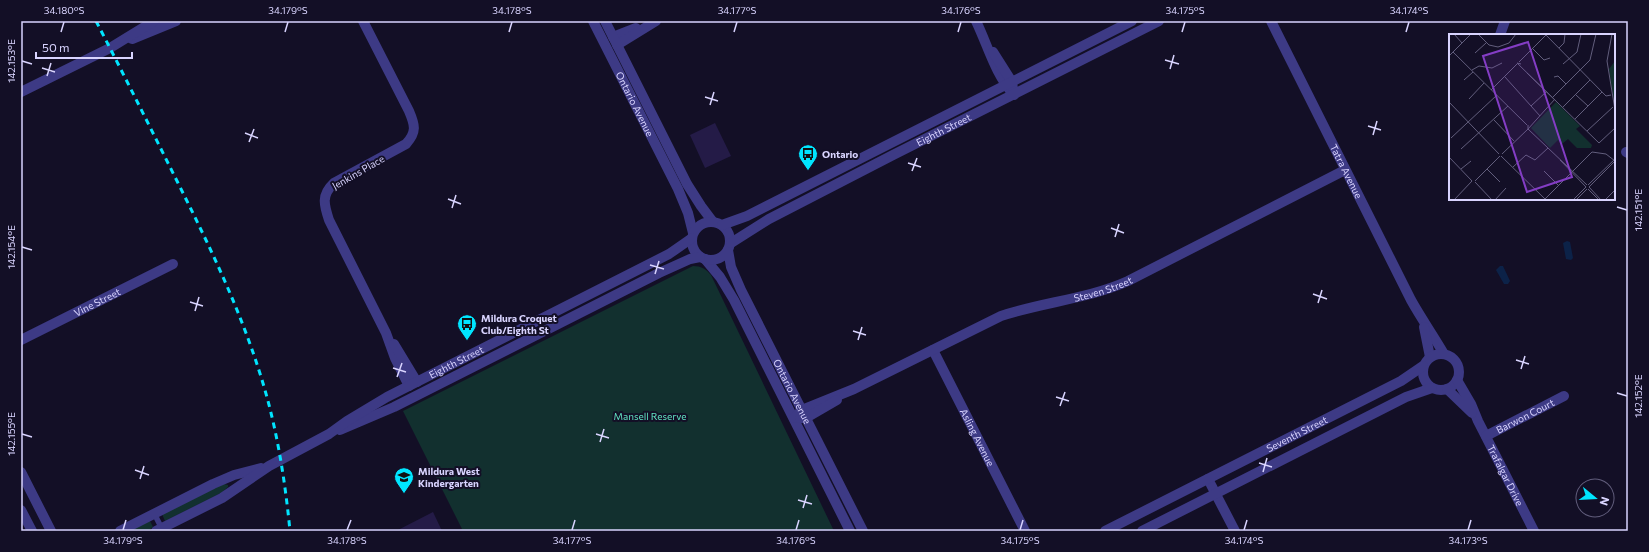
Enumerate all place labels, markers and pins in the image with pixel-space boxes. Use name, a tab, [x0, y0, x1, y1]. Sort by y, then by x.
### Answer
bus stop icon: Ontario	[797, 143, 819, 171]
place label: Ontario	[822, 148, 858, 160]
place label: Mildura Croquet Club/Eighth St	[481, 312, 557, 336]
bus stop icon: Mildura Croquet Club/Eighth St	[456, 313, 478, 341]
place label: Mildura West Kindergarten	[418, 465, 480, 489]
school or university icon: Mildura West Kindergarten	[393, 466, 415, 494]

